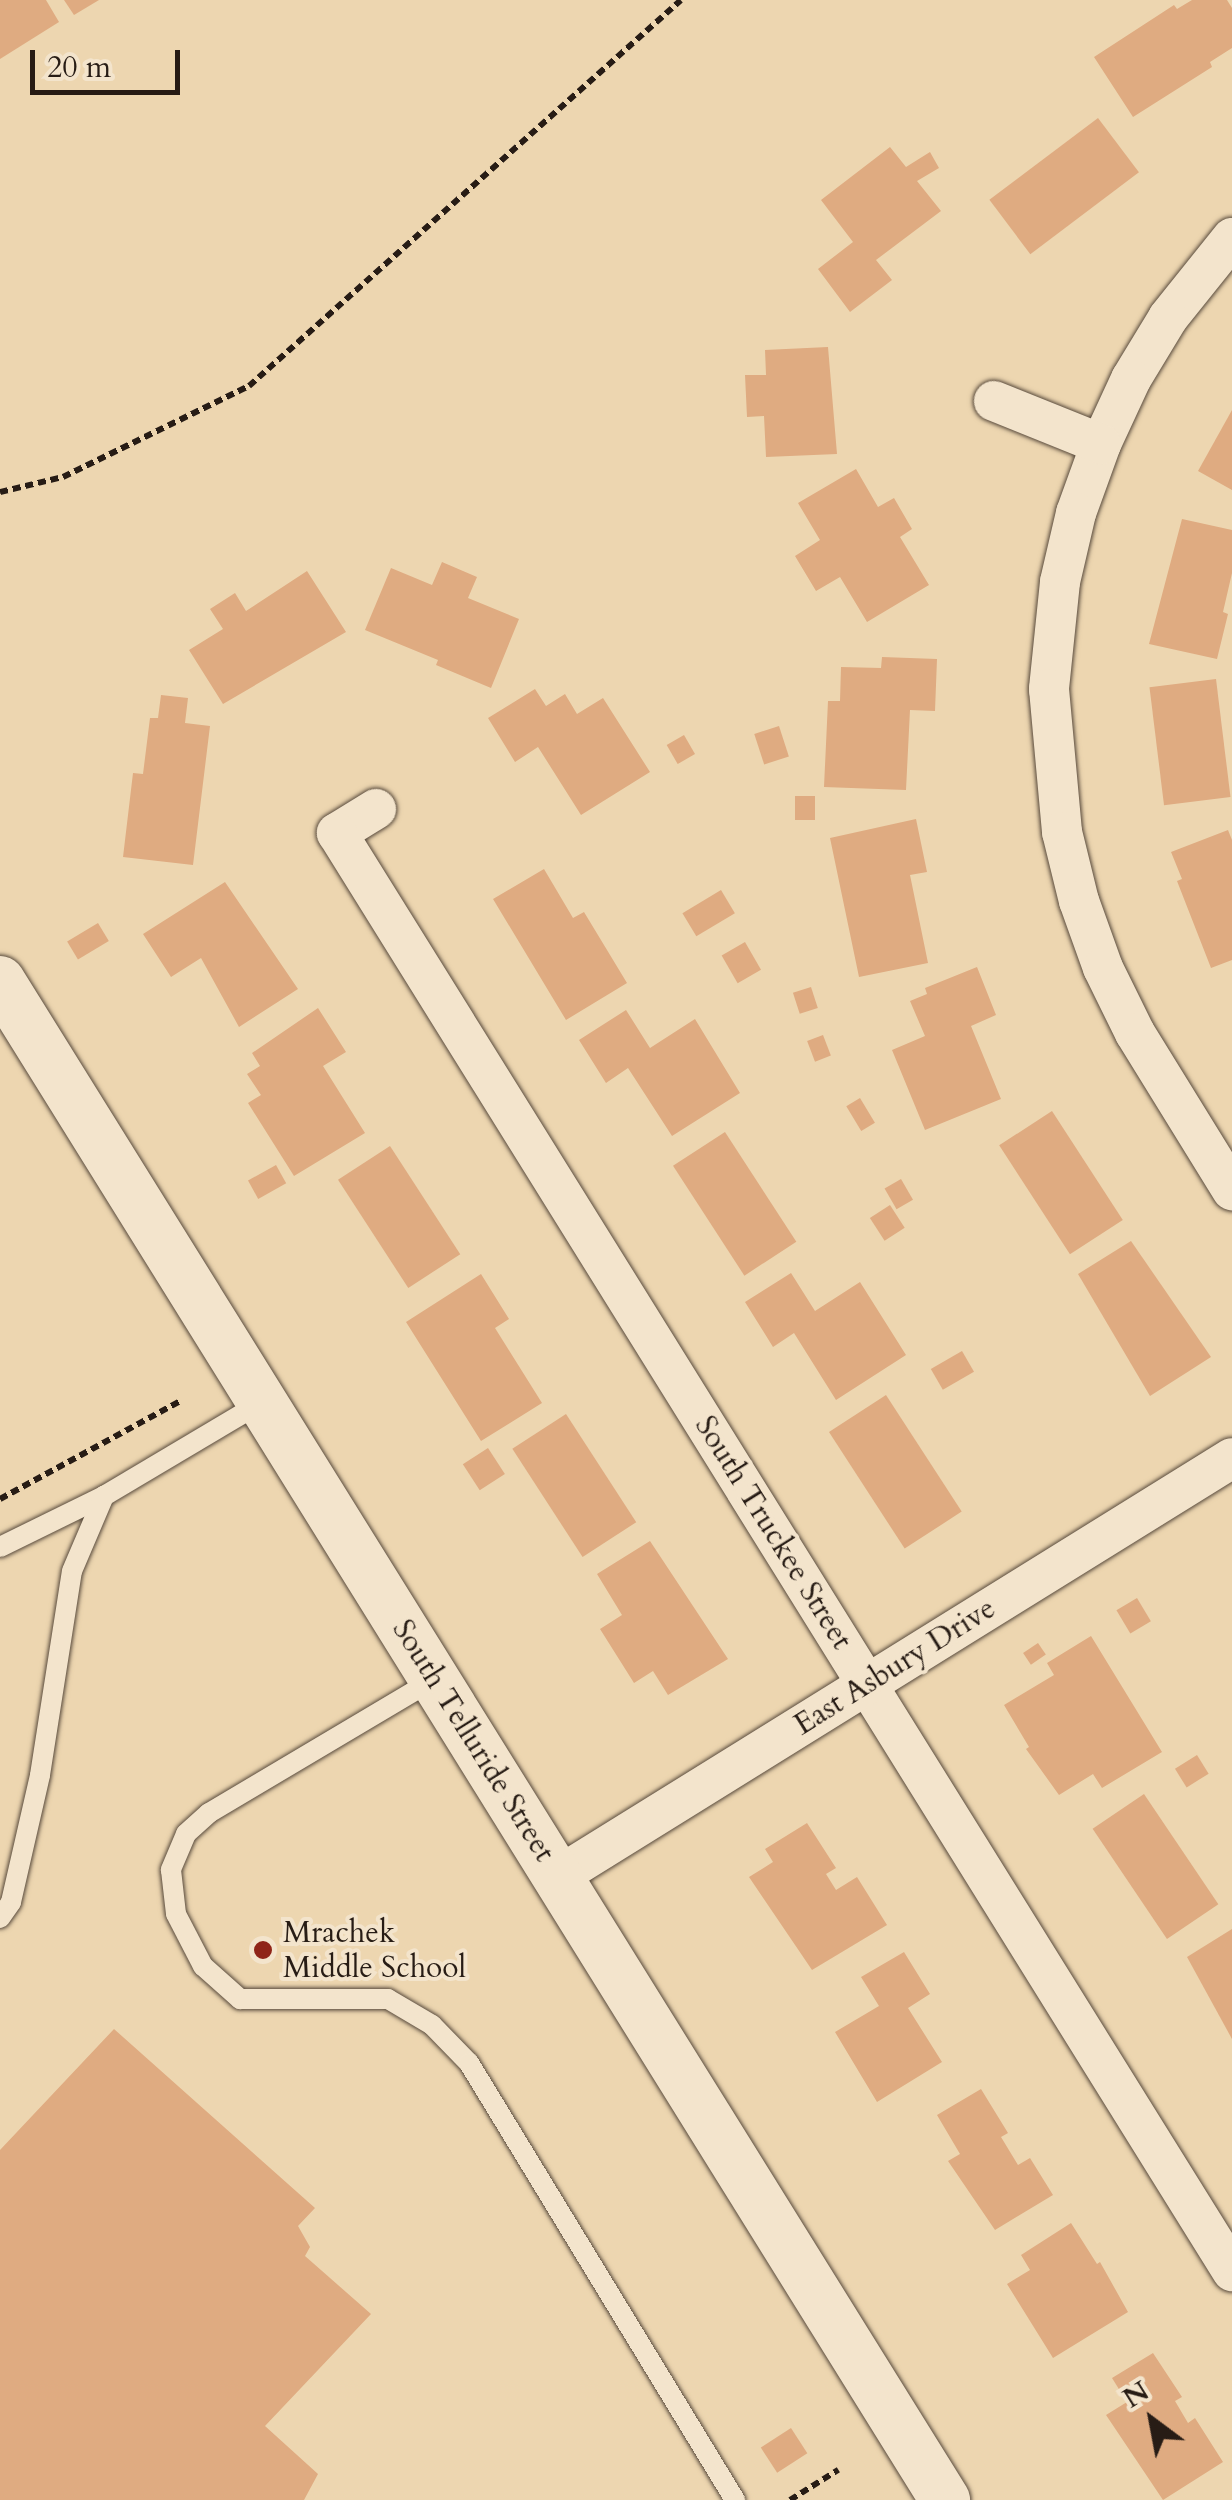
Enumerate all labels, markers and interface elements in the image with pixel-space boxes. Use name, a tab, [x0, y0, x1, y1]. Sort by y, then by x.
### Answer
scale bar	[35, 30, 185, 92]
text: 20 m	[47, 47, 111, 88]
street label: South Truckee Street	[687, 1410, 859, 1656]
street label: East Asbury Drive	[788, 1591, 1002, 1743]
street label: South Telluride Street	[384, 1613, 562, 1869]
place label: Mrachek Middle School	[283, 1915, 466, 1986]
marker: Mrachek Middle School	[252, 1939, 274, 1961]
north arrow	[1102, 2370, 1202, 2470]
text: N	[1116, 2372, 1156, 2417]

